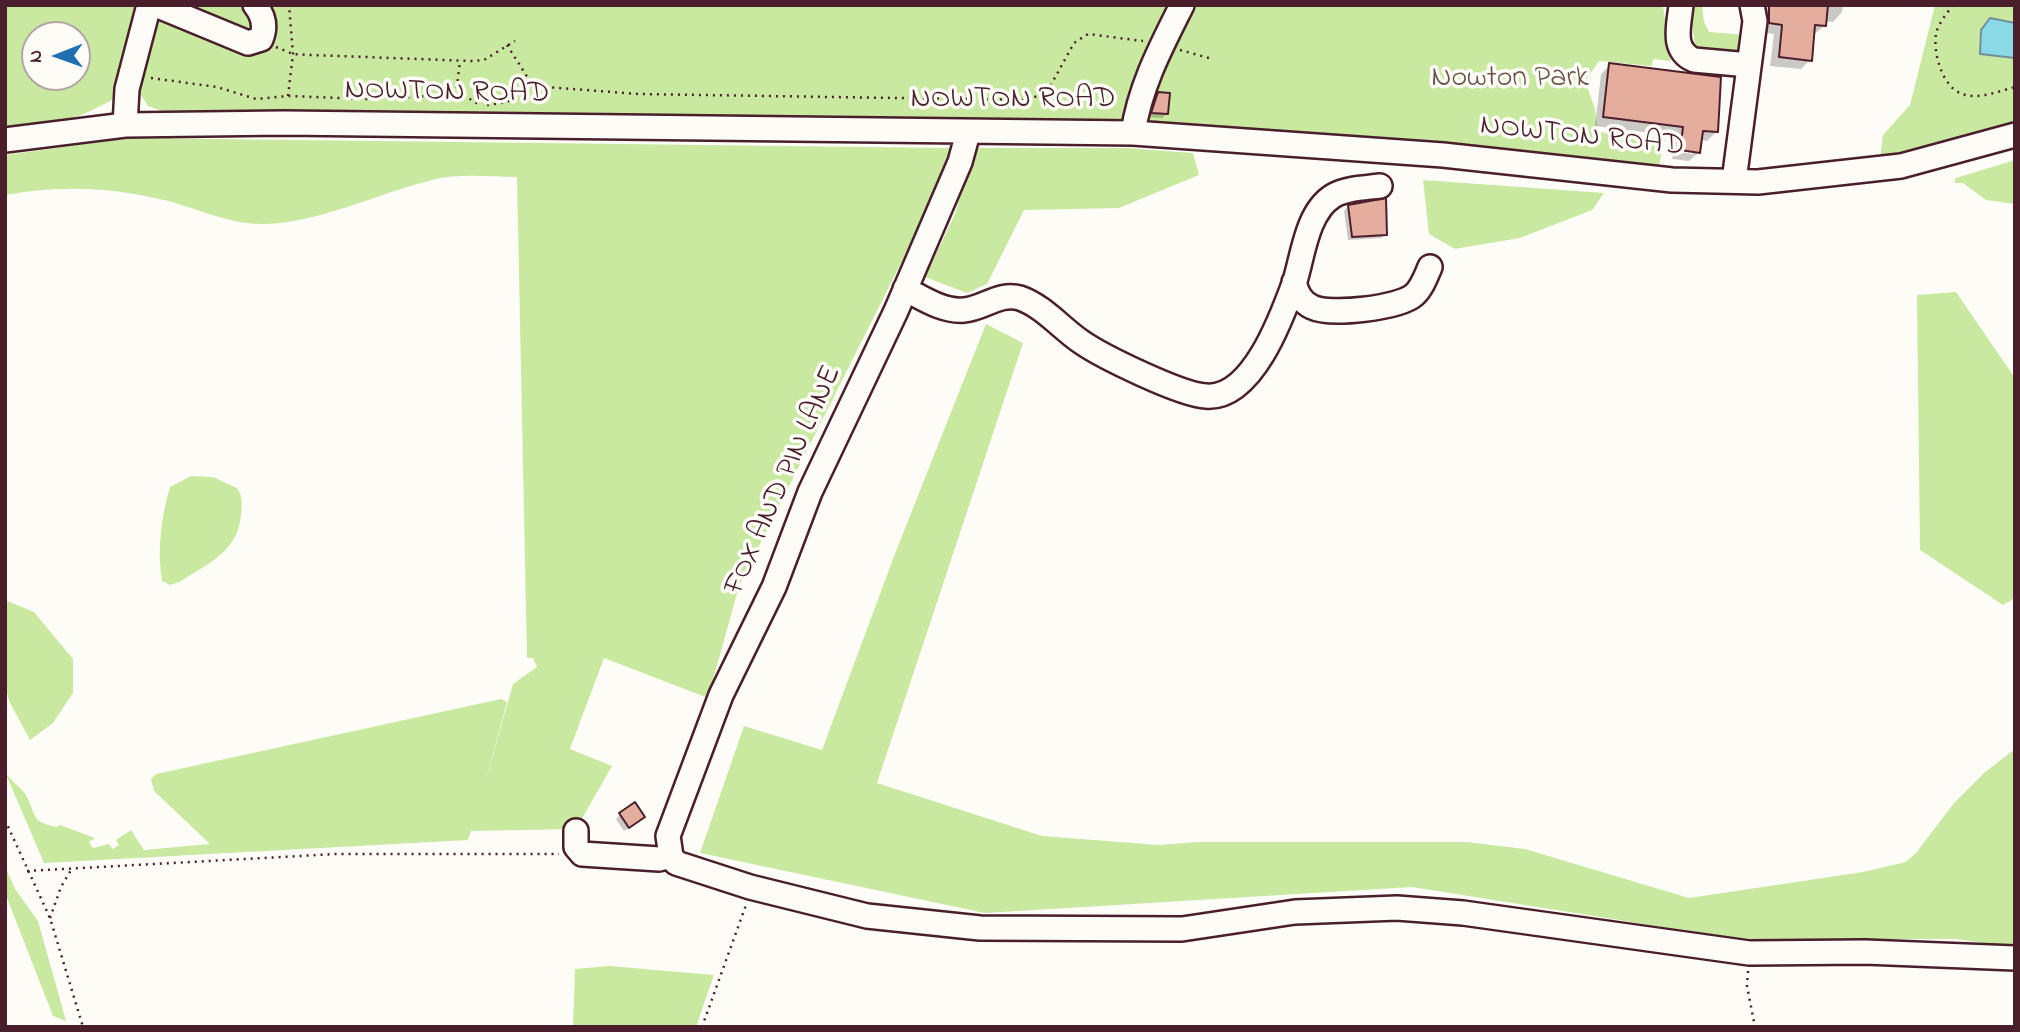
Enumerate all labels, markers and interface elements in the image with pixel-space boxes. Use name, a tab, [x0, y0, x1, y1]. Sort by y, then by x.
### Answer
north arrow	[21, 21, 91, 91]
text: N	[23, 50, 50, 63]
park label: Nowton Park	[1431, 62, 1589, 98]
street label: NOWTON ROAD	[344, 74, 550, 114]
street label: NOWTON ROAD	[911, 83, 1115, 119]
street label: NOWTON ROAD	[1478, 109, 1686, 167]
street label: FOX AND PIN LANE	[718, 361, 852, 601]

